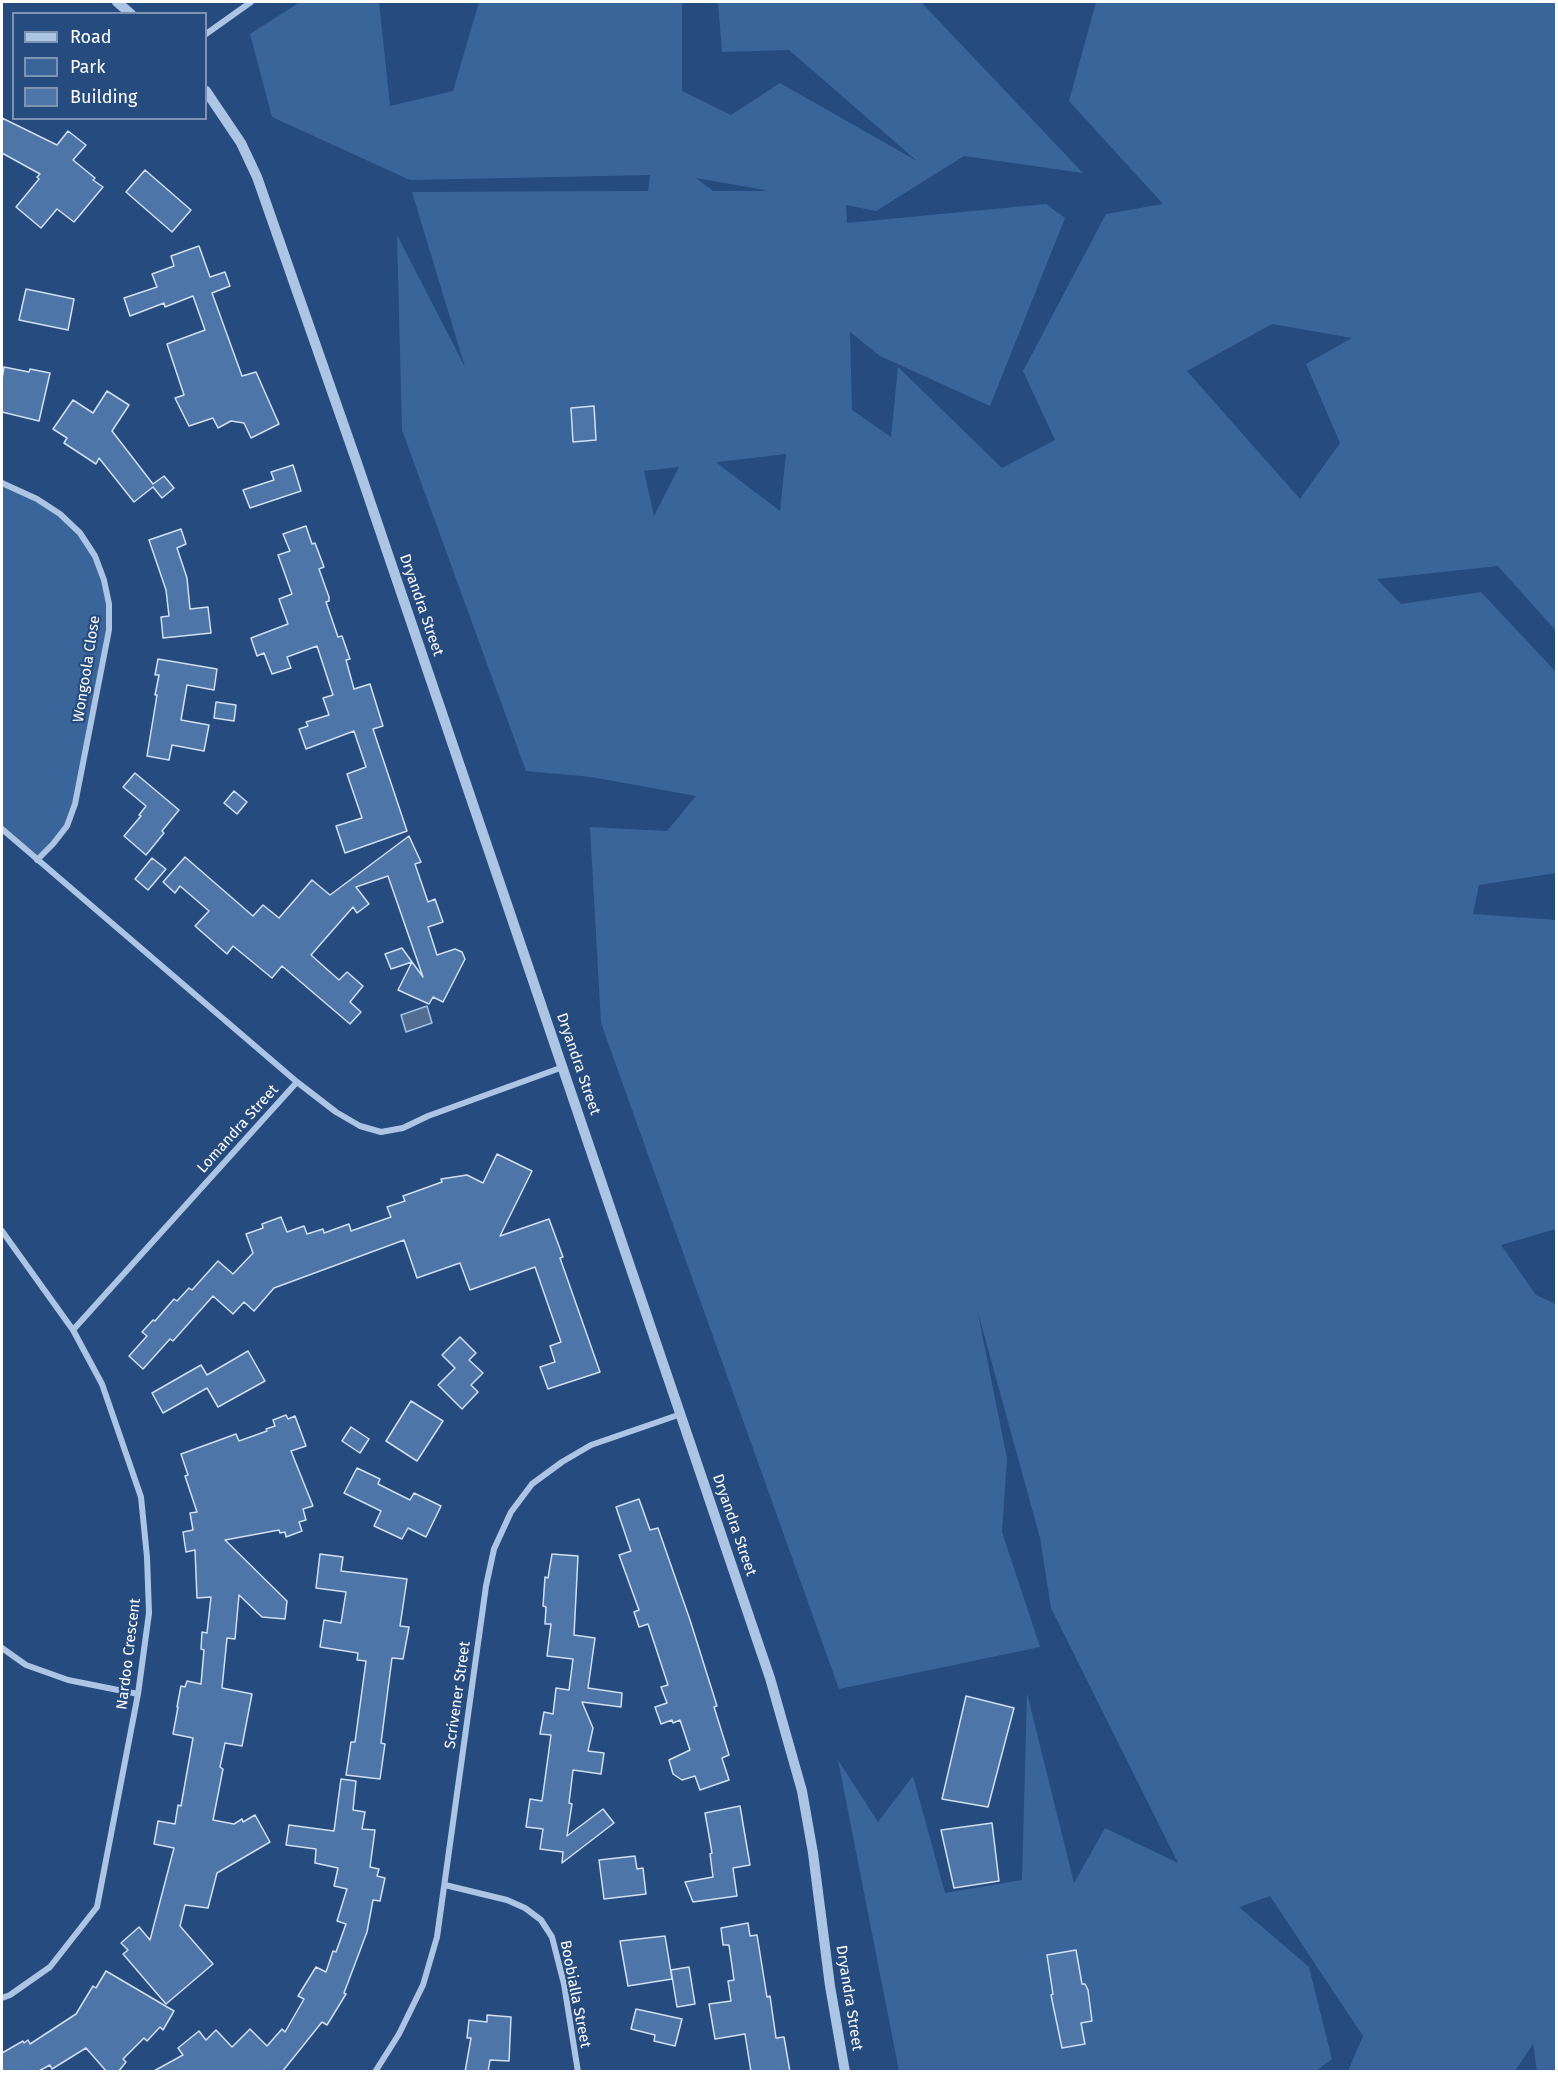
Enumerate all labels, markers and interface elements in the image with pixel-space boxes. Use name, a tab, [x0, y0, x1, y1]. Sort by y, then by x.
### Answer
legend	[12, 12, 207, 120]
text: Road	[70, 26, 112, 48]
text: Park	[70, 56, 105, 78]
text: Building	[70, 86, 137, 108]
street label: Dryandra Street	[395, 552, 447, 658]
street label: Wongoola Close	[70, 614, 104, 724]
street label: Dryandra Street	[552, 1011, 604, 1117]
street label: Lomandra Street	[194, 1081, 282, 1177]
street label: Dryandra Street	[708, 1472, 760, 1578]
street label: Nardoo Crescent	[113, 1597, 145, 1711]
street label: Scrivener Street	[442, 1640, 474, 1750]
street label: Boobialla Street	[556, 1939, 594, 2049]
street label: Dryandra Street	[832, 1944, 866, 2052]

